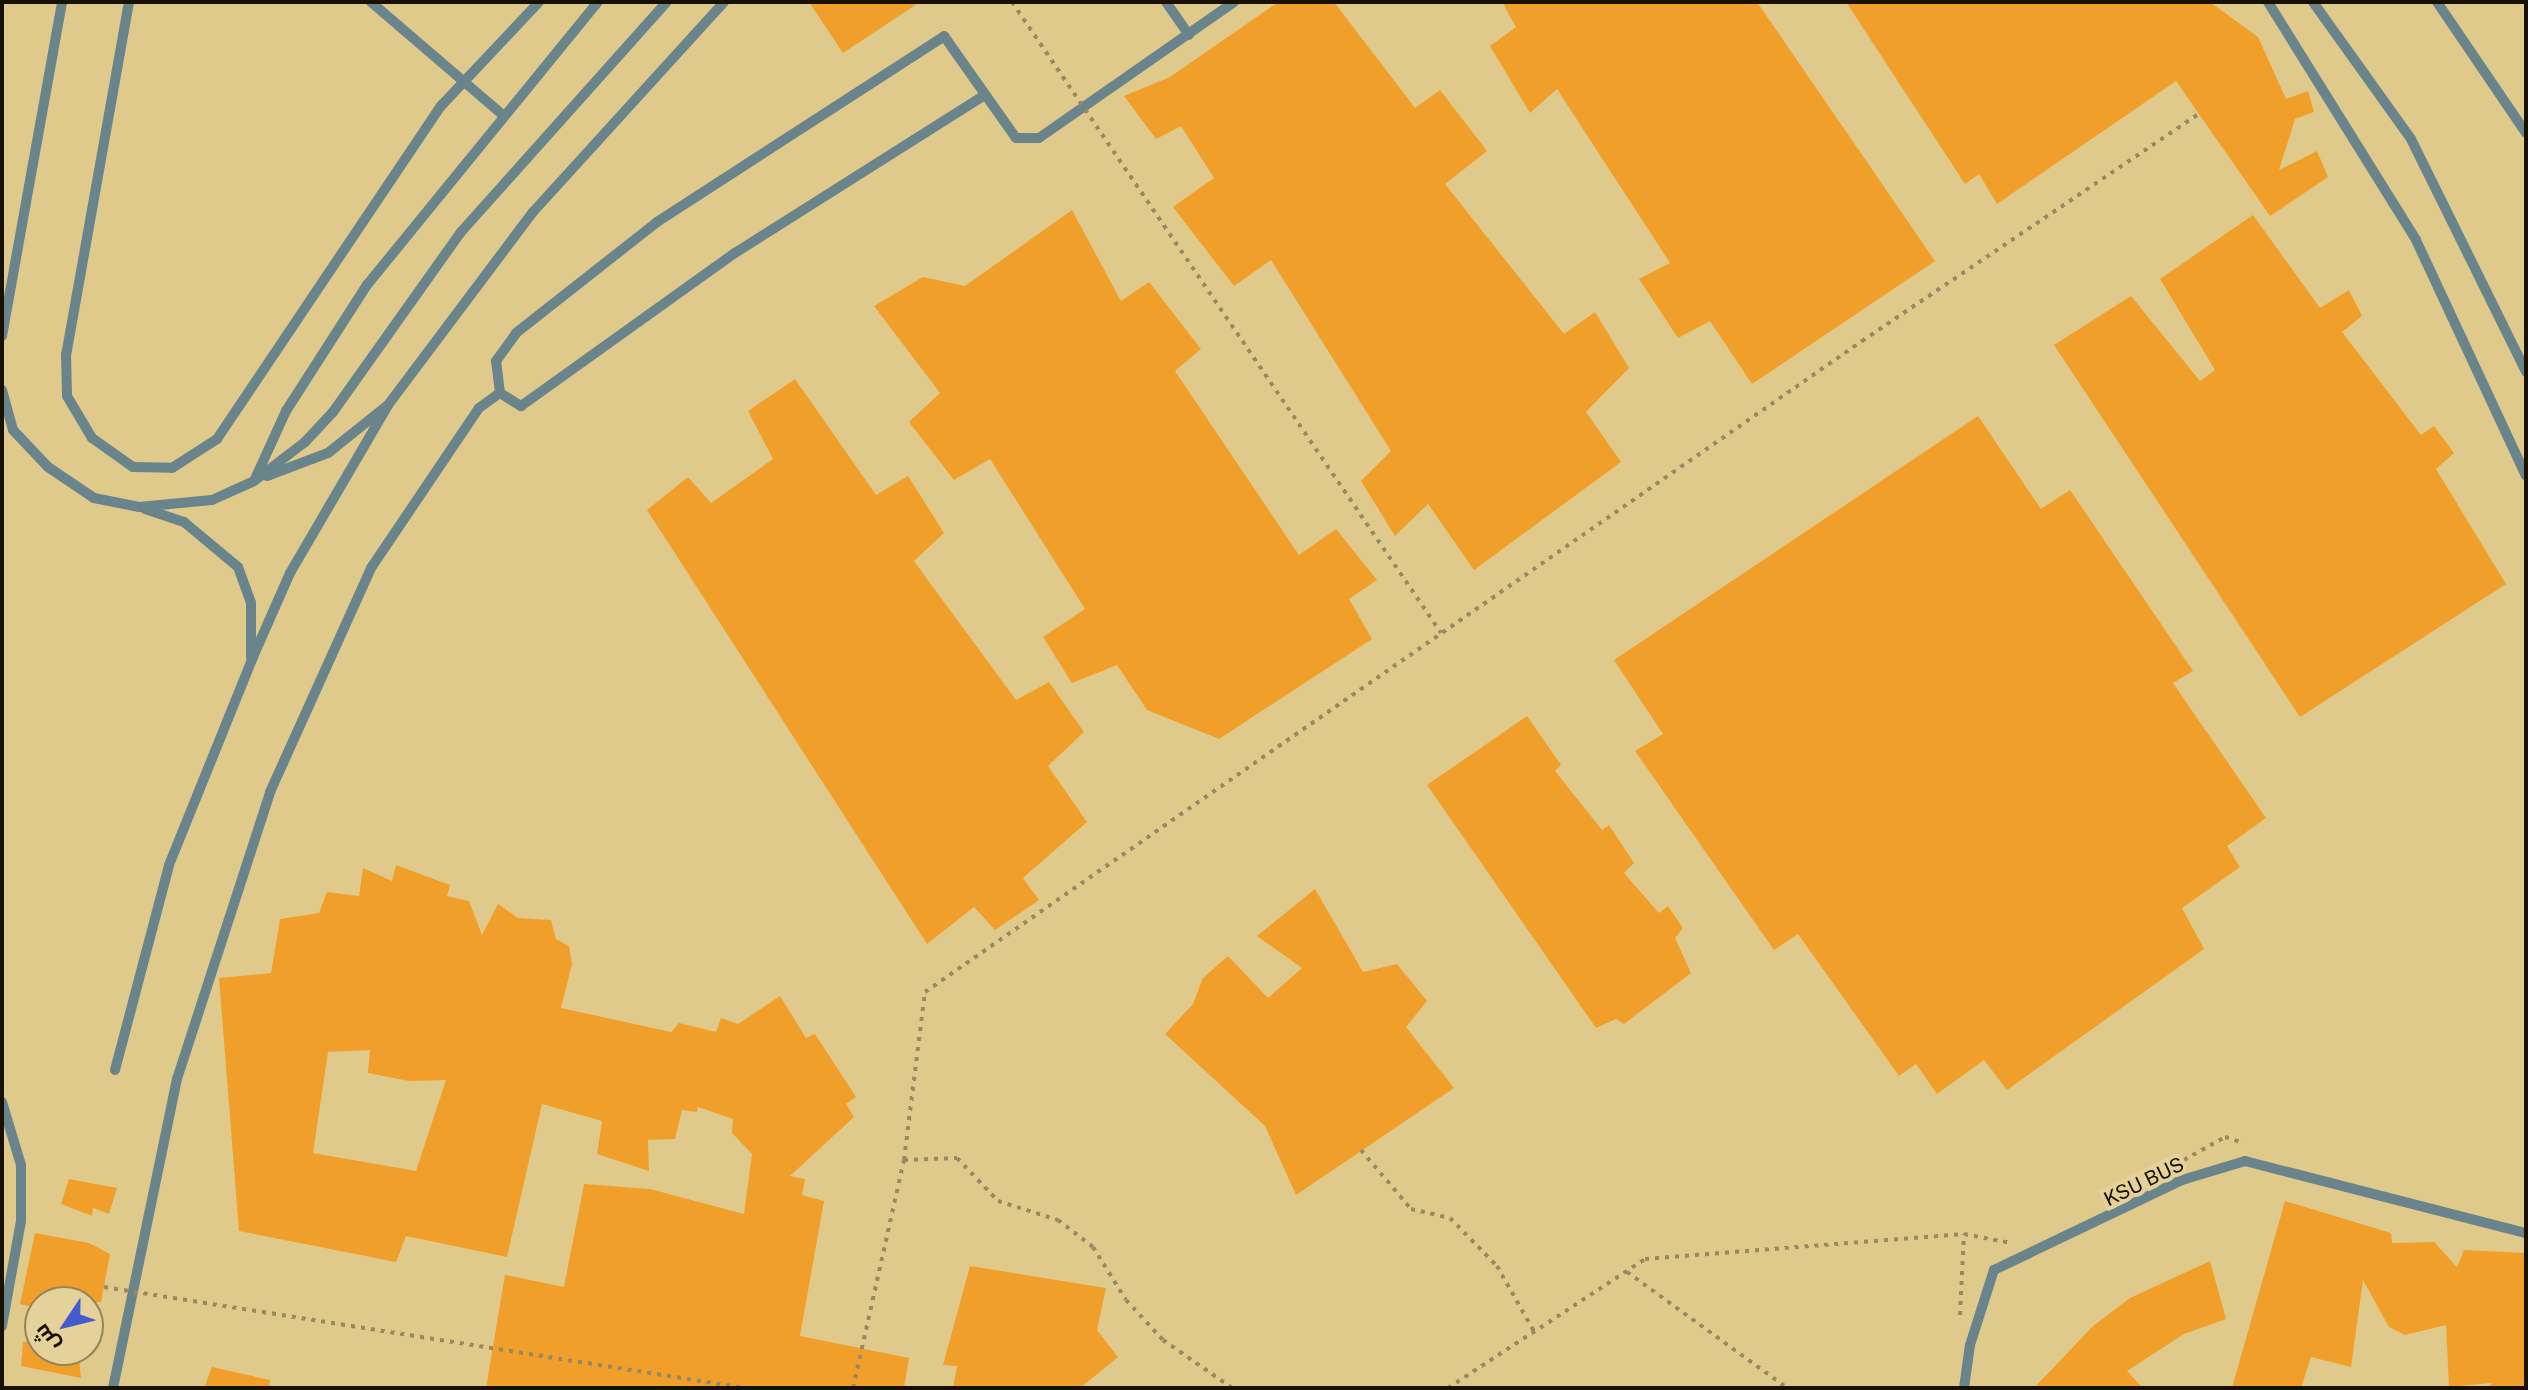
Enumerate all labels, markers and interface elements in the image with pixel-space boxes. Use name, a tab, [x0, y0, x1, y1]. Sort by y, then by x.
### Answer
street label: KSU BUS	[2100, 1152, 2188, 1212]
north arrow	[24, 1286, 104, 1366]
text: ش	[27, 1320, 65, 1358]

